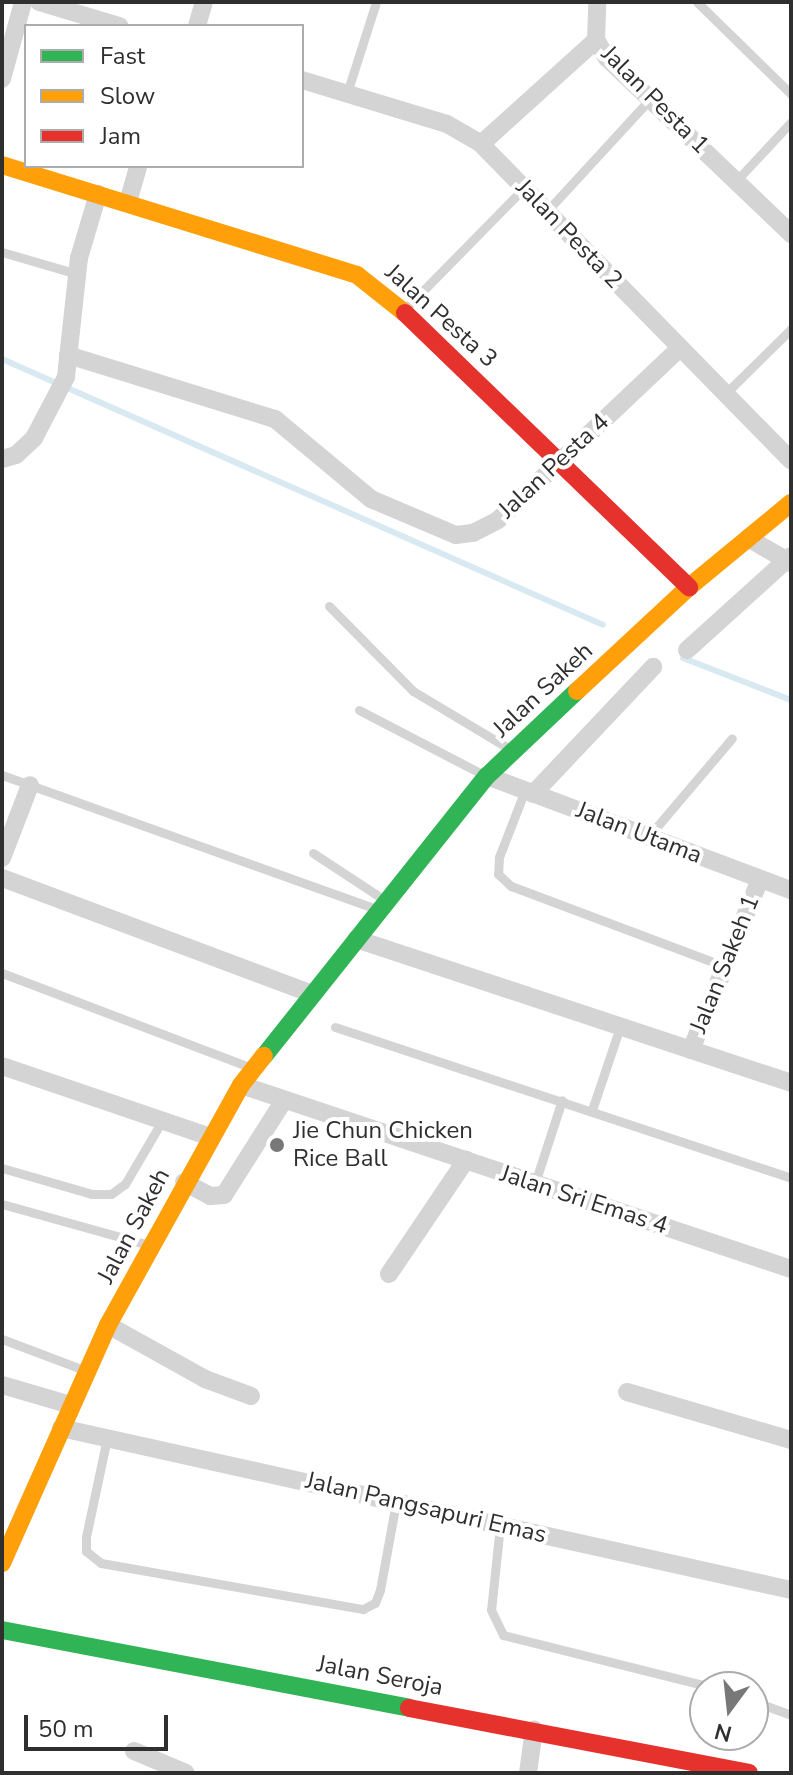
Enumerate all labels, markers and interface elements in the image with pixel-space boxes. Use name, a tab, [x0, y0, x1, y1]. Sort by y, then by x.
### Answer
legend	[24, 24, 304, 168]
text: Fast	[100, 40, 145, 72]
street label: Jalan Pesta 1	[595, 40, 715, 160]
text: Slow	[100, 80, 155, 112]
text: Jam	[100, 120, 141, 152]
street label: Jalan Pesta 2	[510, 173, 628, 295]
street label: Jalan Pesta 3	[379, 258, 503, 374]
street label: Jalan Pesta 4	[493, 408, 615, 524]
street label: Jalan Sakeh	[487, 637, 599, 743]
street label: Jalan Utama	[572, 796, 706, 870]
street label: Jalan Sakeh 1	[684, 891, 766, 1037]
place label: Jie Chun Chicken Rice Ball	[293, 1117, 473, 1173]
marker: Jie Chun Chicken Rice Ball	[268, 1136, 286, 1154]
street label: Jalan Sri Emas 4	[497, 1159, 671, 1241]
street label: Jalan Sakeh	[92, 1164, 176, 1288]
street label: Jalan Pangsapuri Emas	[303, 1466, 549, 1550]
street label: Jalan Seroja	[315, 1650, 445, 1702]
north arrow	[689, 1671, 769, 1751]
scale bar	[28, 1699, 172, 1749]
text: 50 m	[38, 1713, 94, 1745]
text: N	[711, 1716, 735, 1749]

